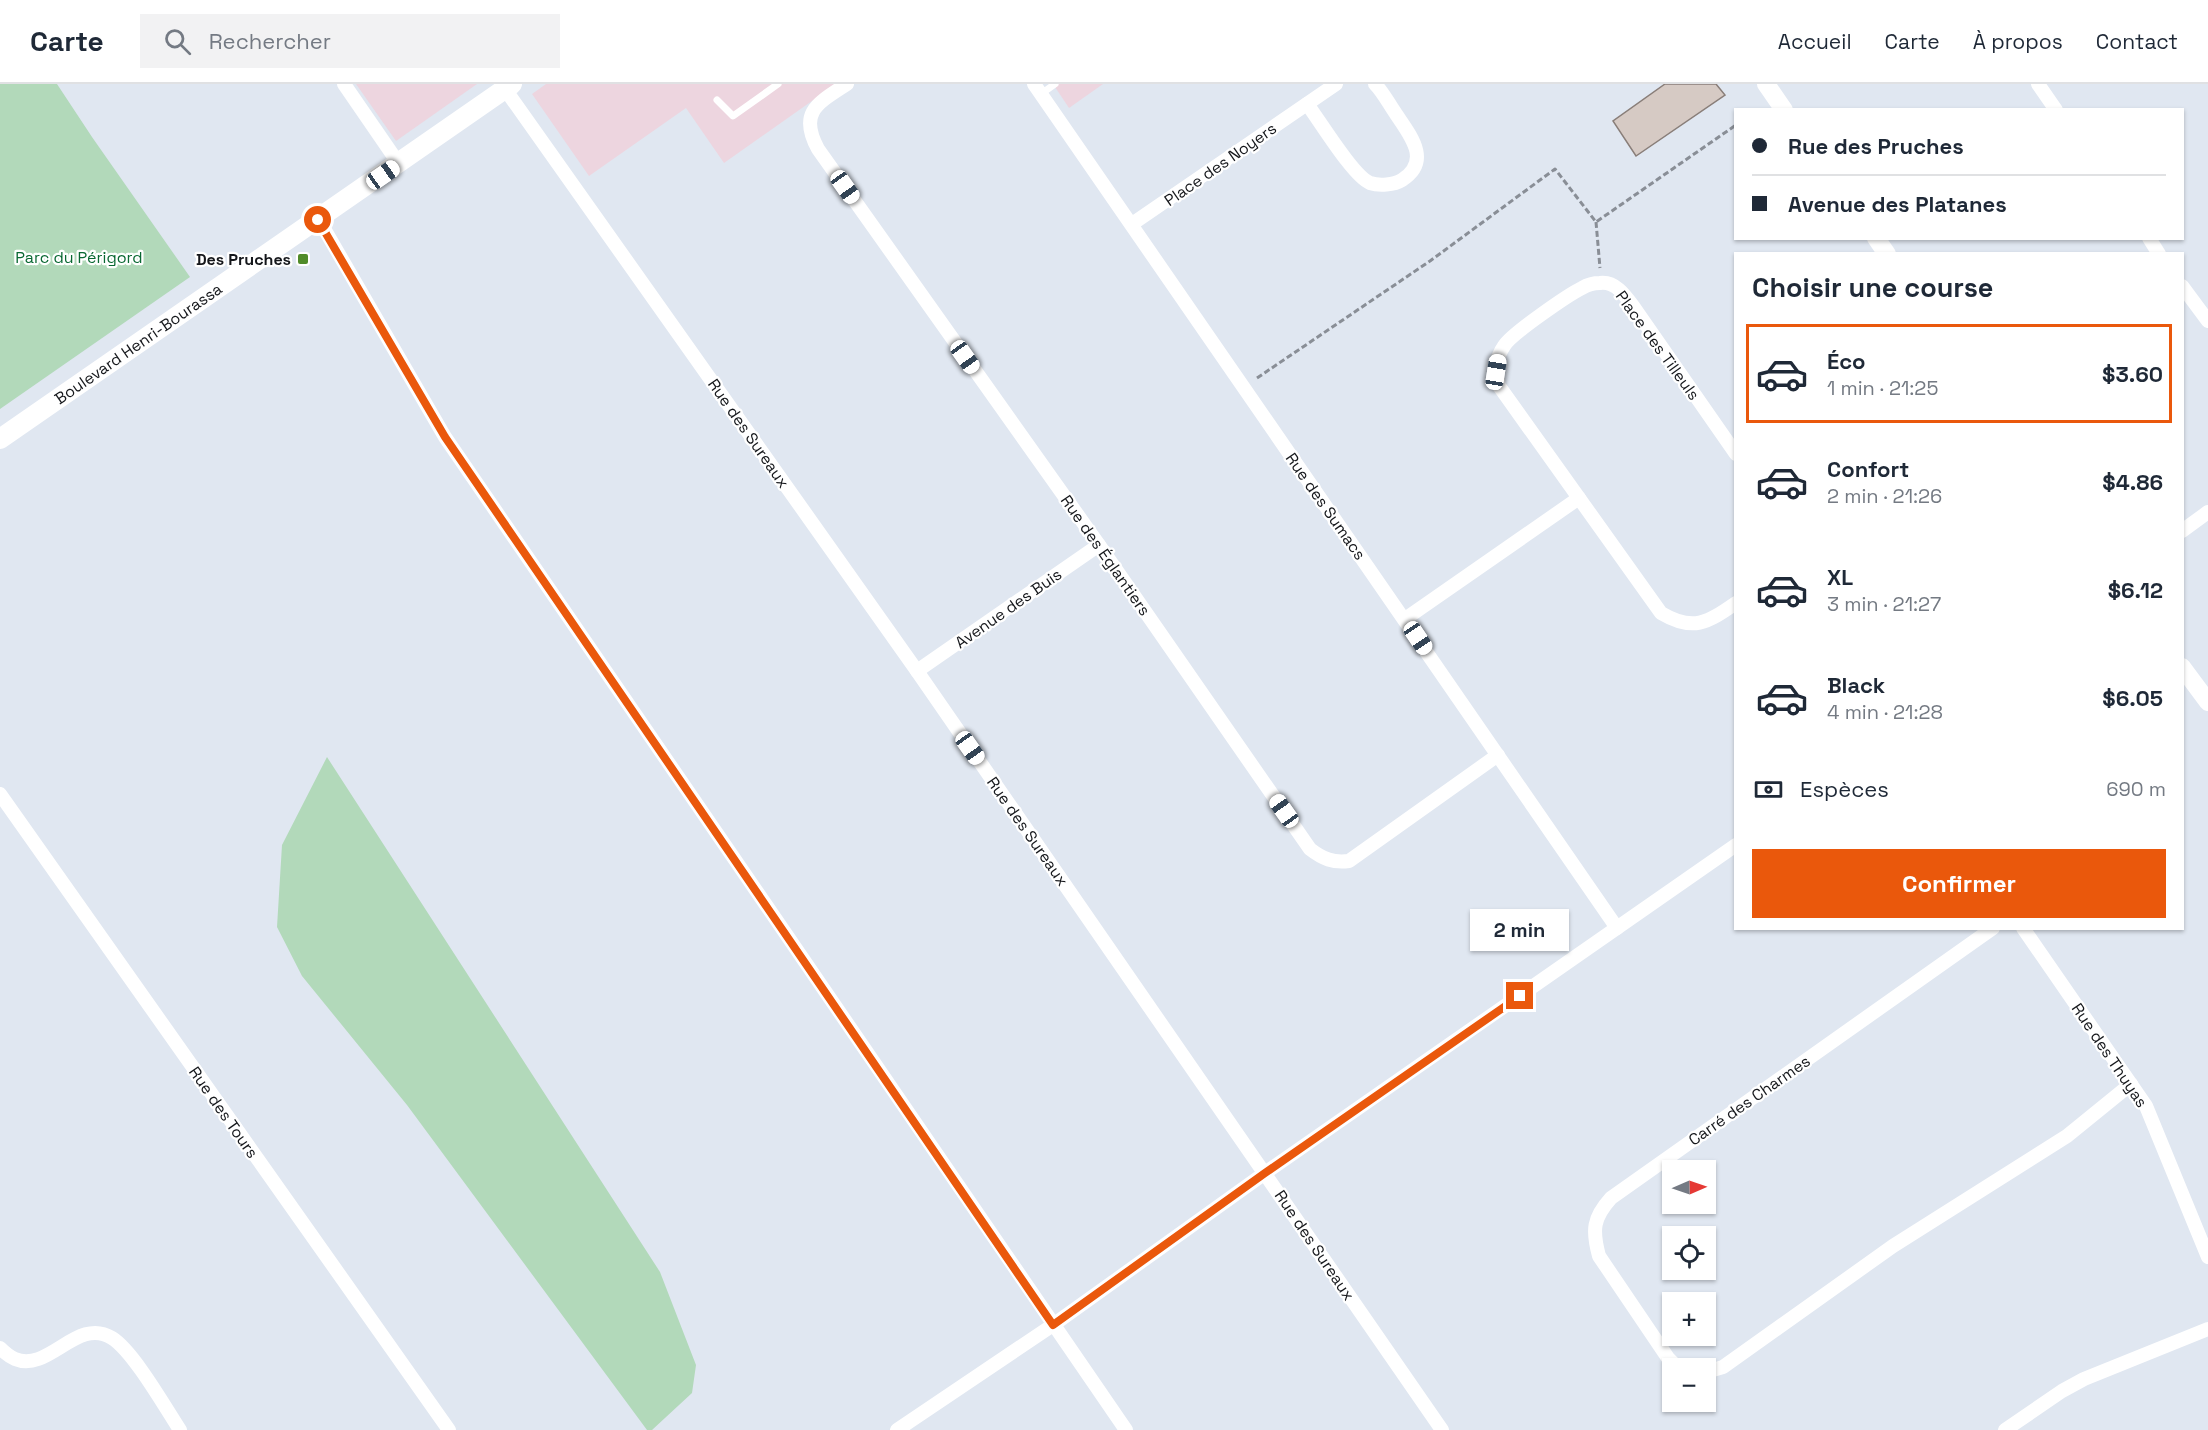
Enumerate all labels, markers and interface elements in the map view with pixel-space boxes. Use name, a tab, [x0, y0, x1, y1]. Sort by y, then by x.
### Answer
search box	[140, 14, 560, 68]
text: Carte	[30, 23, 104, 59]
icon: search	[161, 25, 194, 58]
text: Rechercher	[209, 27, 331, 55]
text: Accueil	[1778, 28, 1852, 55]
text: Carte	[1885, 28, 1940, 55]
text: À propos	[1973, 28, 2063, 55]
text: Contact	[2096, 28, 2178, 55]
street label: Place des Noyers	[1160, 118, 1280, 211]
text: Rue des Pruches	[1788, 132, 1964, 160]
car	[363, 157, 403, 193]
car	[827, 167, 863, 207]
text: Avenue des Platanes	[1788, 190, 2007, 218]
route start	[304, 206, 331, 233]
park label: Parc du Périgord	[15, 247, 143, 268]
place label: Des Pruches	[196, 249, 291, 270]
marker: Des Pruches	[296, 252, 310, 266]
text: Choisir une course	[1752, 270, 1993, 305]
street label: Boulevard Henri-Bourassa	[50, 278, 226, 409]
street label: Place des Tilleuls	[1611, 286, 1704, 404]
car	[947, 337, 983, 377]
icon: car	[1755, 347, 1809, 401]
text: Éco	[1827, 347, 1866, 375]
car	[1484, 353, 1508, 391]
text: $3.60	[2102, 360, 2163, 388]
street label: Rue des Sureaux	[703, 374, 794, 492]
text: 1 min · 21:25	[1827, 375, 1938, 401]
street label: Rue des Sumacs	[1281, 449, 1370, 564]
icon: car	[1755, 455, 1809, 509]
text: Confort	[1827, 455, 1909, 483]
text: $4.86	[2102, 468, 2163, 496]
text: 2 min · 21:26	[1827, 483, 1942, 509]
street label: Rue des Églantiers	[1056, 491, 1155, 620]
icon: car	[1755, 563, 1809, 617]
text: XL	[1827, 563, 1853, 591]
street label: Avenue des Buis	[951, 564, 1066, 653]
text: $6.12	[2108, 576, 2163, 604]
text: 3 min · 21:27	[1827, 591, 1941, 617]
car	[1400, 618, 1436, 658]
icon: car	[1755, 671, 1809, 725]
text: Black	[1827, 671, 1885, 699]
text: $6.05	[2102, 684, 2163, 712]
text: 4 min · 21:28	[1827, 699, 1943, 725]
car	[952, 728, 988, 768]
street label: Rue des Sureaux	[982, 772, 1073, 890]
icon: cash	[1752, 773, 1785, 806]
text: Espèces	[1800, 775, 1889, 803]
text: 690 m	[2106, 776, 2166, 802]
car	[1266, 791, 1302, 831]
button: Confirmer	[1752, 849, 2166, 918]
callout: 2 min	[1470, 909, 1570, 951]
text: 2 min	[1494, 917, 1545, 943]
route end	[1506, 982, 1533, 1009]
street label: Rue des Thuyas	[2067, 999, 2152, 1112]
street label: Carré des Charmes	[1684, 1050, 1814, 1150]
street label: Rue des Tours	[184, 1062, 263, 1162]
north arrow	[1662, 1160, 1716, 1214]
map controls	[1662, 1160, 1716, 1412]
street label: Rue des Sureaux	[1270, 1186, 1359, 1305]
button: locate	[1662, 1226, 1716, 1280]
button: +	[1662, 1292, 1716, 1346]
button: −	[1662, 1358, 1716, 1412]

